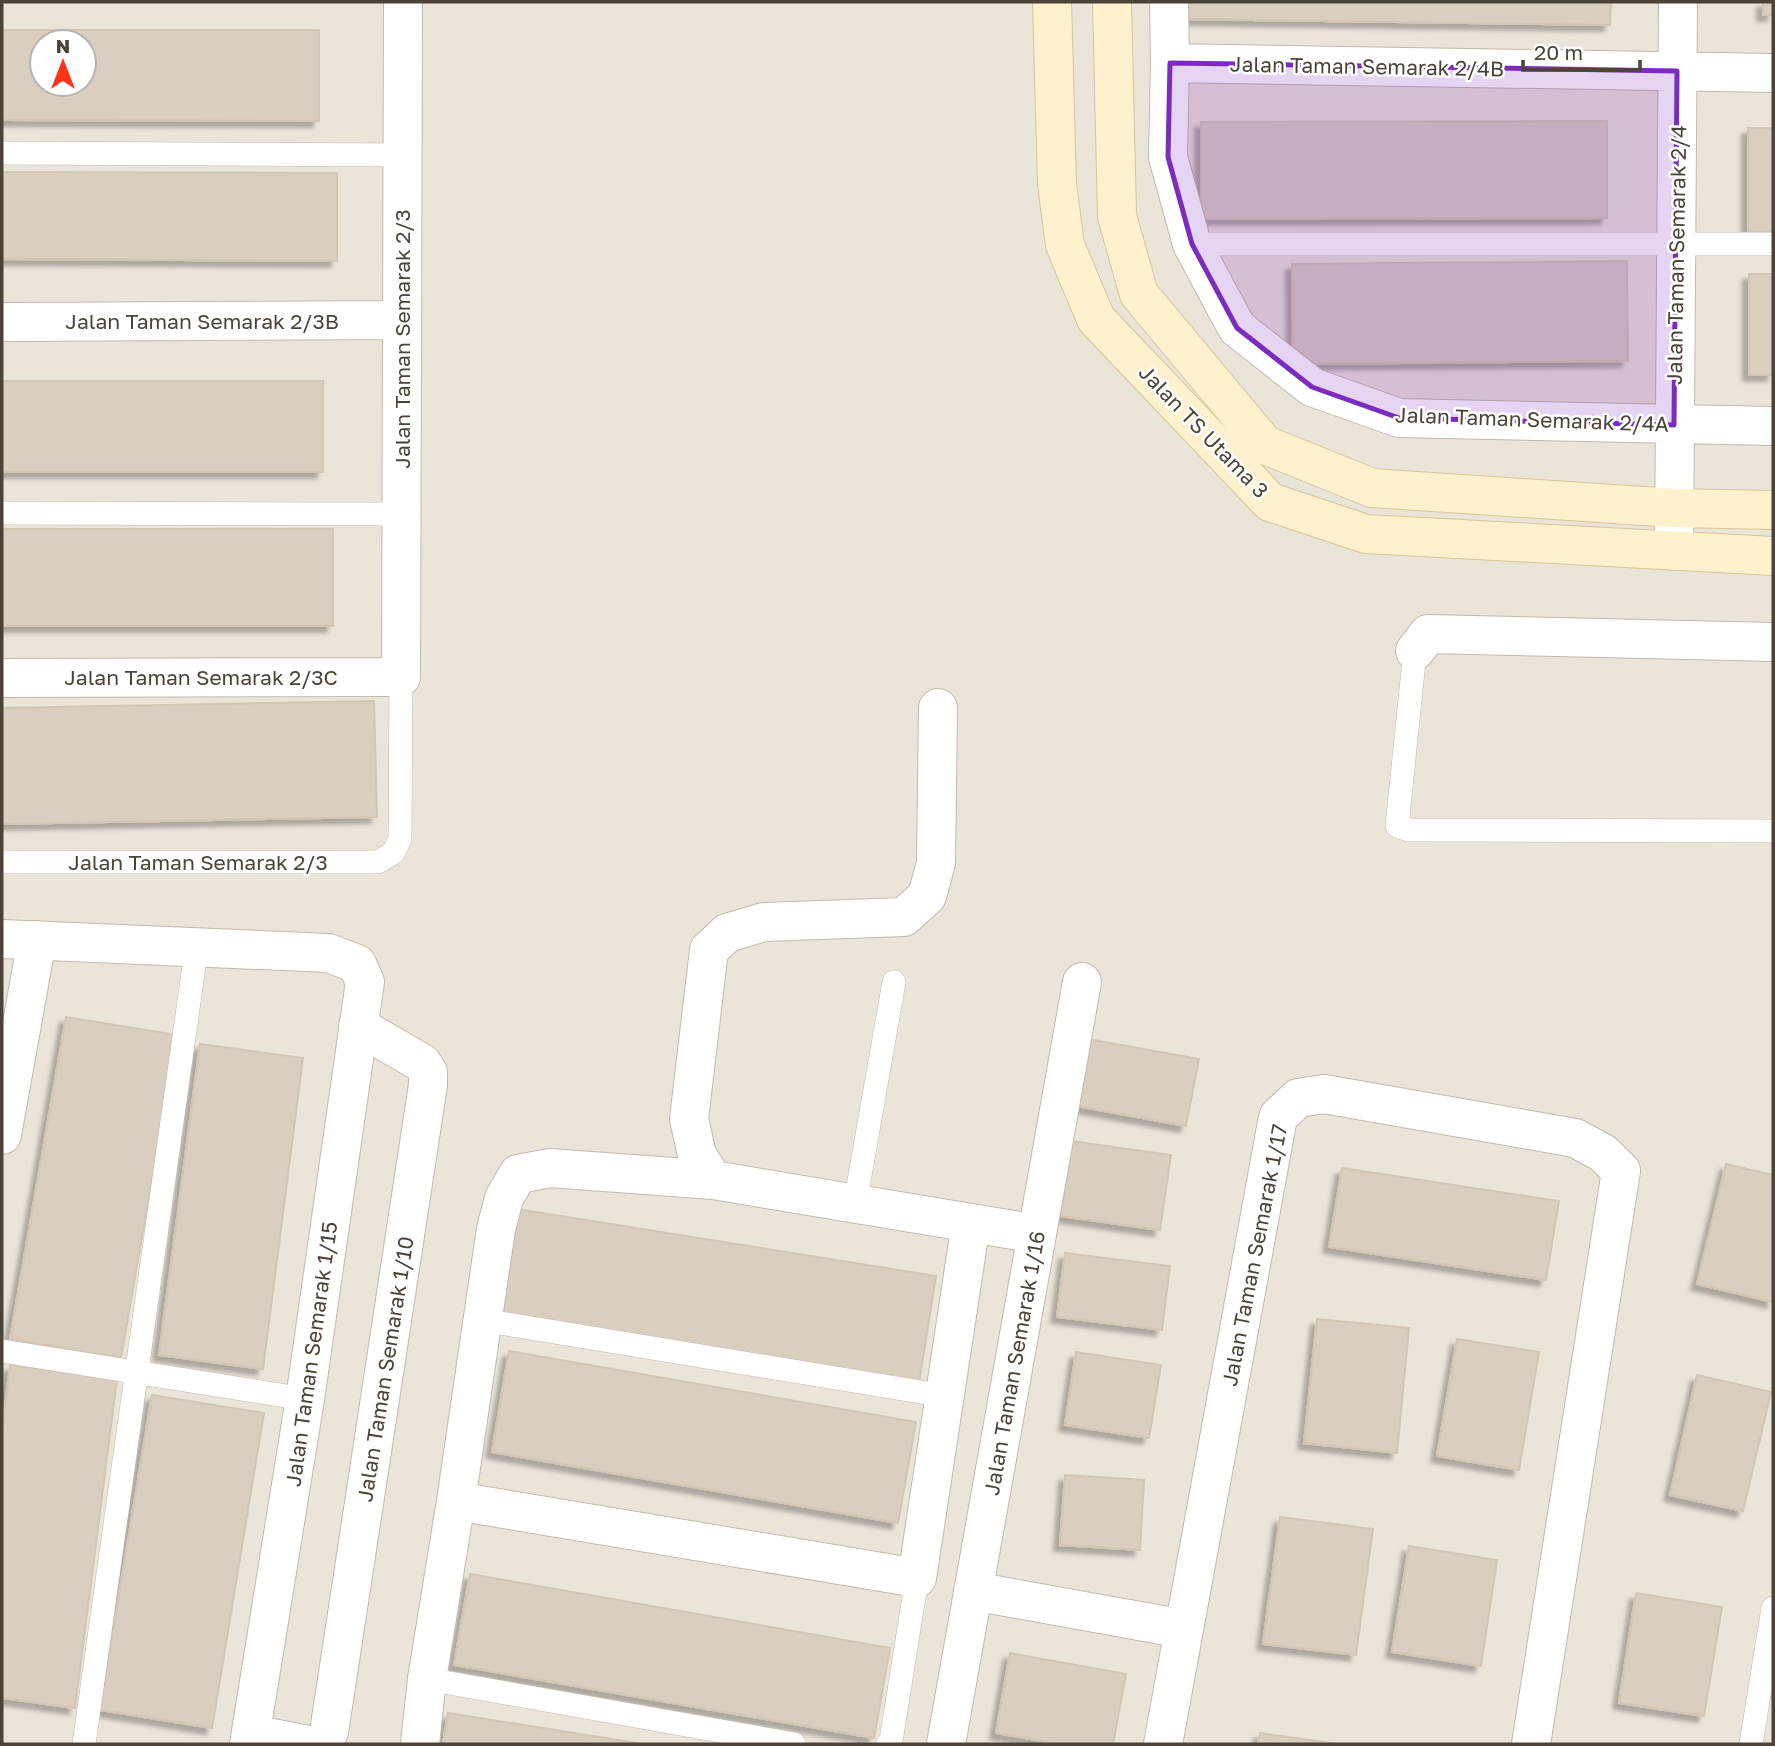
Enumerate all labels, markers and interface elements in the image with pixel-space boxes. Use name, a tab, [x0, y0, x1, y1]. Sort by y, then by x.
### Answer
north arrow	[28, 28, 98, 98]
scale bar	[1523, 28, 1640, 72]
text: N	[56, 34, 70, 57]
text: 20 m	[1534, 39, 1583, 65]
street label: Jalan Taman Semarak 2/4B	[1230, 51, 1504, 81]
street label: Jalan Taman Semarak 2/4	[1661, 125, 1691, 385]
street label: Jalan Taman Semarak 2/3	[389, 209, 415, 469]
street label: Jalan Taman Semarak 2/3B	[65, 308, 339, 334]
street label: Jalan TS Utama 3	[1134, 359, 1274, 503]
street label: Jalan Taman Semarak 2/4A	[1395, 401, 1669, 437]
street label: Jalan Taman Semarak 2/3C	[64, 664, 338, 690]
street label: Jalan Taman Semarak 2/3	[68, 849, 328, 875]
street label: Jalan Taman Semarak 1/17	[1216, 1122, 1292, 1388]
street label: Jalan Taman Semarak 1/15	[280, 1220, 342, 1488]
street label: Jalan Taman Semarak 1/16	[978, 1229, 1050, 1497]
street label: Jalan Taman Semarak 1/10	[351, 1234, 419, 1504]

